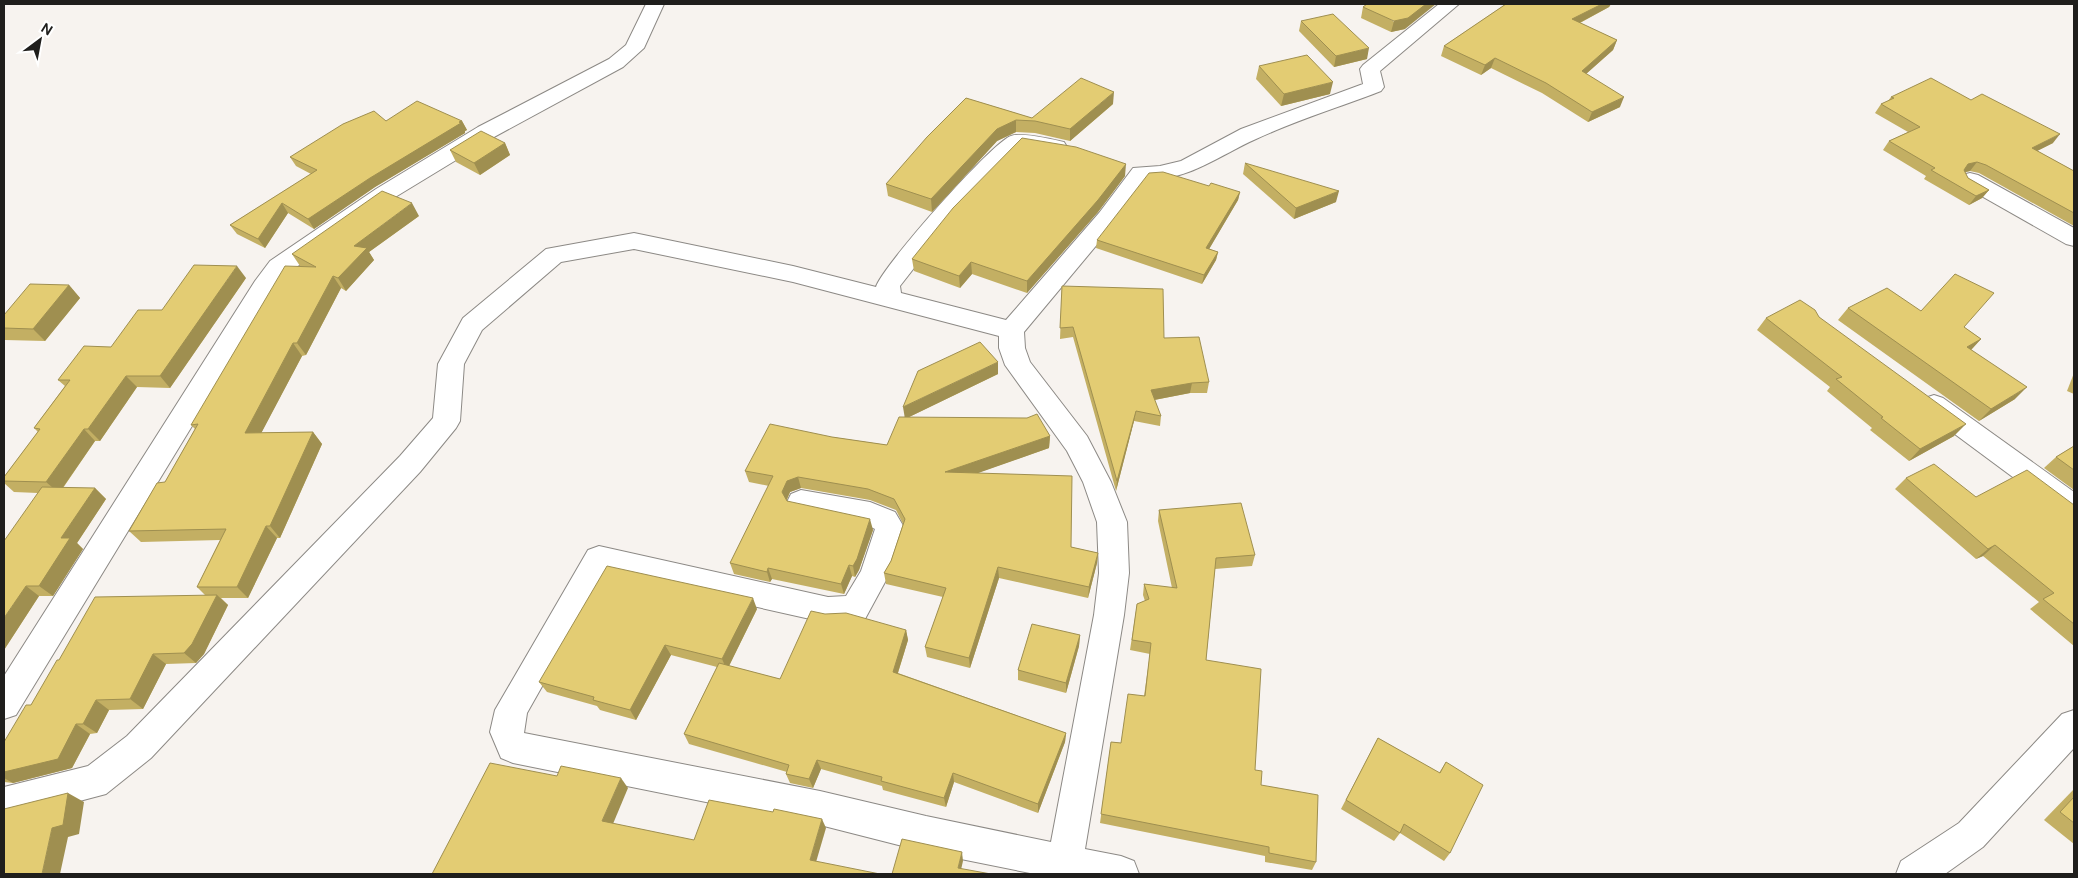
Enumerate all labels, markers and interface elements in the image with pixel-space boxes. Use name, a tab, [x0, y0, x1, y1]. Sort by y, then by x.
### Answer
north arrow	[15, 15, 65, 65]
text: N	[38, 19, 56, 39]

